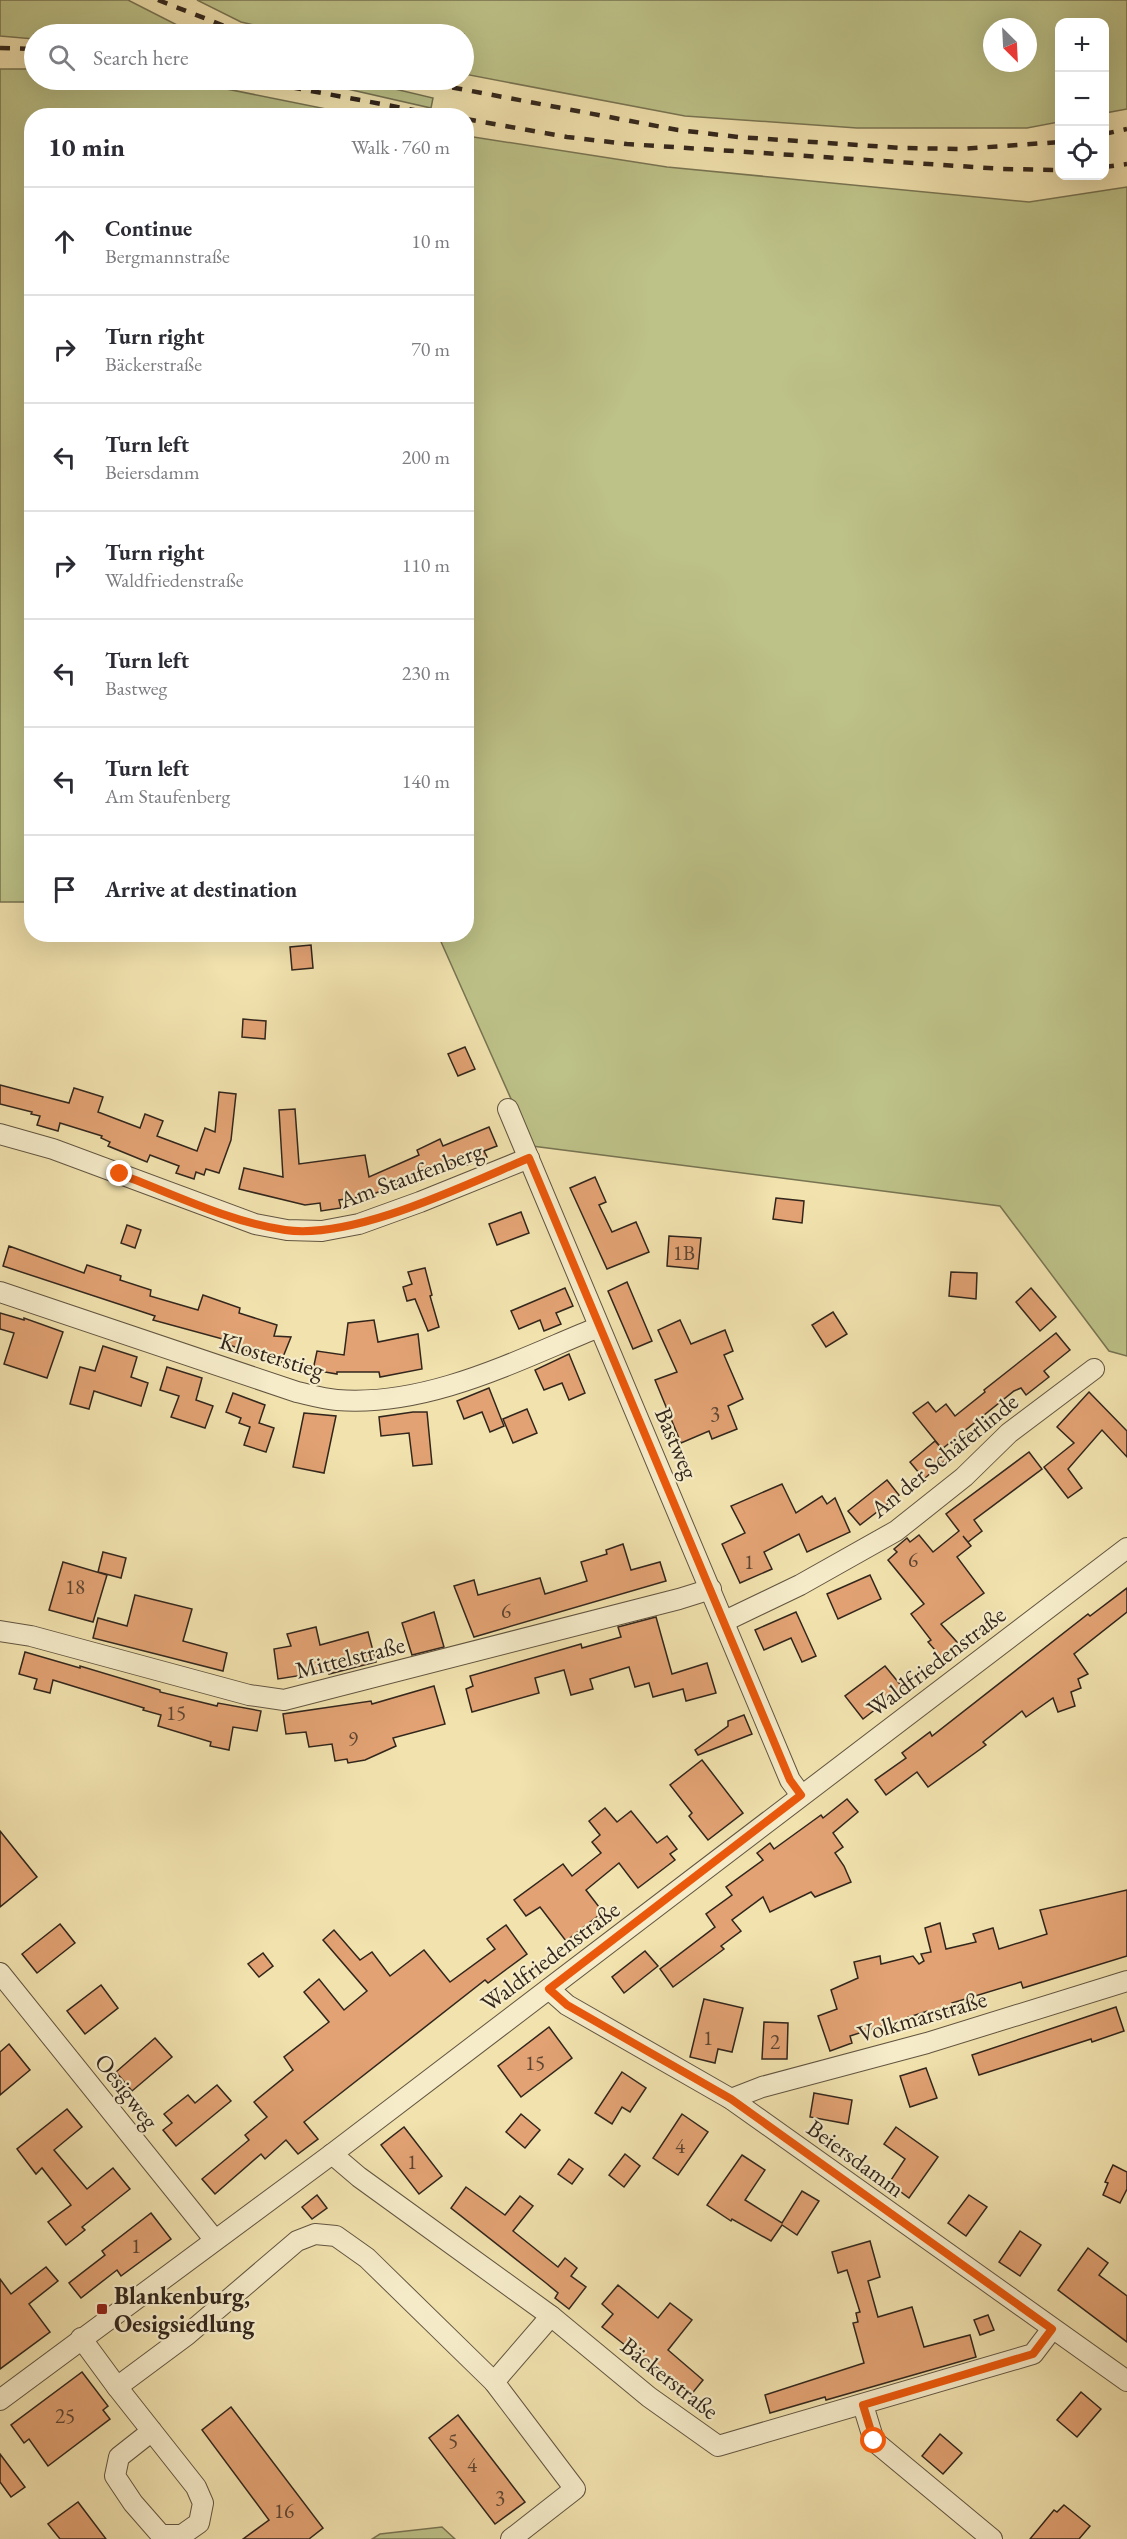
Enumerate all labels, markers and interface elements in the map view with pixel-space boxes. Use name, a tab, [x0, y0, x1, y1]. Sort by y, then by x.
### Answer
north arrow	[983, 18, 1037, 72]
map controls	[1055, 18, 1109, 180]
button: +	[1055, 18, 1109, 72]
search box	[24, 24, 474, 90]
icon: search	[45, 41, 78, 74]
text: Search here	[93, 43, 188, 72]
button: −	[1055, 72, 1109, 126]
button: locate	[1055, 126, 1109, 180]
text: 10 min	[48, 130, 125, 164]
text: Walk · 760 m	[351, 134, 450, 160]
text: Continue	[105, 214, 192, 243]
icon: ahead	[48, 225, 81, 258]
text: 10 m	[411, 228, 450, 254]
text: Bergmannstraße	[105, 243, 230, 269]
text: Turn right	[105, 322, 204, 351]
icon: right	[48, 333, 81, 366]
text: 70 m	[411, 336, 450, 362]
text: Bäckerstraße	[105, 351, 202, 377]
text: Turn left	[105, 430, 189, 459]
icon: left	[48, 441, 81, 474]
text: 200 m	[402, 444, 450, 470]
text: Beiersdamm	[105, 459, 200, 485]
text: Turn right	[105, 538, 204, 567]
icon: right	[48, 549, 81, 582]
text: 110 m	[402, 552, 450, 578]
text: Waldfriedenstraße	[105, 567, 244, 593]
text: Turn left	[105, 646, 189, 675]
icon: left	[48, 657, 81, 690]
text: 230 m	[402, 660, 450, 686]
text: Bastweg	[105, 675, 167, 701]
text: Turn left	[105, 754, 189, 783]
icon: left	[48, 765, 81, 798]
text: 140 m	[402, 768, 450, 794]
text: Am Staufenberg	[105, 783, 230, 809]
icon: arrive	[48, 873, 81, 906]
text: Arrive at destination	[105, 875, 297, 904]
street label: Am Staufenberg	[334, 1135, 487, 1216]
route end	[106, 1160, 132, 1186]
house number: 1B	[673, 1239, 695, 1266]
street label: Klosterstieg	[216, 1324, 329, 1386]
street label: An der Schäferlinde	[863, 1386, 1024, 1525]
house number: 3	[710, 1400, 720, 1427]
street label: Bastweg	[648, 1403, 706, 1484]
house number: 6	[908, 1546, 918, 1573]
house number: 1	[744, 1548, 754, 1575]
house number: 18	[65, 1573, 85, 1600]
house number: 6	[501, 1597, 511, 1624]
street label: Waldfriedenstraße	[860, 1599, 1012, 1723]
street label: Mittelstraße	[292, 1628, 408, 1686]
house number: 15	[166, 1699, 186, 1726]
house number: 9	[348, 1725, 358, 1752]
street label: Waldfriedenstraße	[474, 1894, 626, 2018]
street label: Volkmarstraße	[854, 1983, 990, 2049]
house number: 1	[703, 2024, 713, 2051]
house number: 2	[770, 2028, 780, 2055]
street label: Oesigweg	[88, 2047, 166, 2135]
house number: 15	[525, 2049, 545, 2076]
street label: Beiersdamm	[801, 2112, 911, 2204]
house number: 4	[675, 2132, 686, 2159]
house number: 1	[407, 2148, 417, 2175]
house number: 1	[131, 2232, 141, 2259]
place label: Blankenburg, Oesigsiedlung	[114, 2280, 255, 2340]
marker: Blankenburg, Oesigsiedlung	[95, 2302, 109, 2316]
street label: Bäckerstraße	[615, 2330, 725, 2426]
house number: 25	[55, 2402, 75, 2429]
house number: 5	[448, 2427, 458, 2454]
route start	[860, 2427, 886, 2453]
house number: 4	[467, 2451, 478, 2478]
house number: 3	[495, 2484, 505, 2511]
house number: 16	[274, 2497, 294, 2524]

